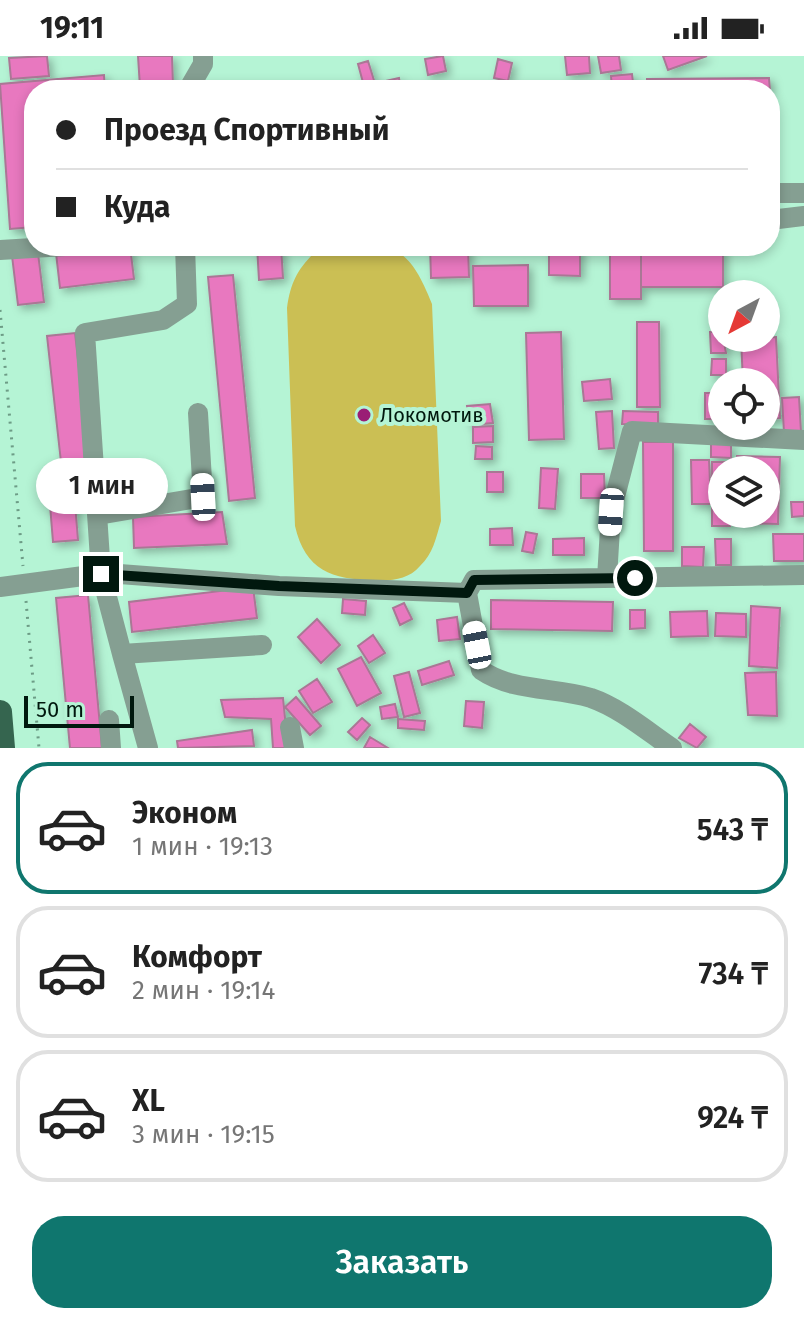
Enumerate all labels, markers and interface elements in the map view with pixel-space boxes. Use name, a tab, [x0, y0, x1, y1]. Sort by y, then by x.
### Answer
text: 19:11	[40, 10, 104, 46]
text: Проезд Спортивный	[104, 112, 389, 148]
text: Куда	[104, 189, 170, 225]
north arrow	[708, 280, 780, 352]
map controls	[708, 280, 780, 528]
button: locate	[708, 368, 780, 440]
place label: Локомотив	[380, 403, 484, 427]
marker: Локомотив	[355, 406, 373, 424]
button: layers	[708, 456, 780, 528]
callout: 1 мин	[35, 458, 167, 514]
text: 1 мин	[69, 470, 135, 501]
car	[190, 472, 216, 522]
car	[597, 487, 625, 537]
route end	[83, 556, 119, 592]
route start	[617, 560, 653, 596]
car	[461, 619, 493, 671]
scale bar	[24, 692, 134, 728]
text: 50 m	[36, 696, 84, 723]
icon: car	[36, 792, 108, 864]
text: Эконом	[132, 795, 237, 831]
text: 543 ₸	[697, 812, 768, 848]
text: 1 мин · 19:13	[132, 831, 273, 862]
icon: car	[36, 936, 108, 1008]
text: Комфорт	[132, 939, 262, 975]
text: 734 ₸	[699, 956, 768, 992]
text: 2 мин · 19:14	[132, 975, 275, 1006]
icon: car	[36, 1080, 108, 1152]
text: XL	[132, 1083, 165, 1119]
text: 924 ₸	[697, 1100, 768, 1136]
text: 3 мин · 19:15	[132, 1119, 275, 1150]
button: Заказать	[32, 1216, 772, 1308]

